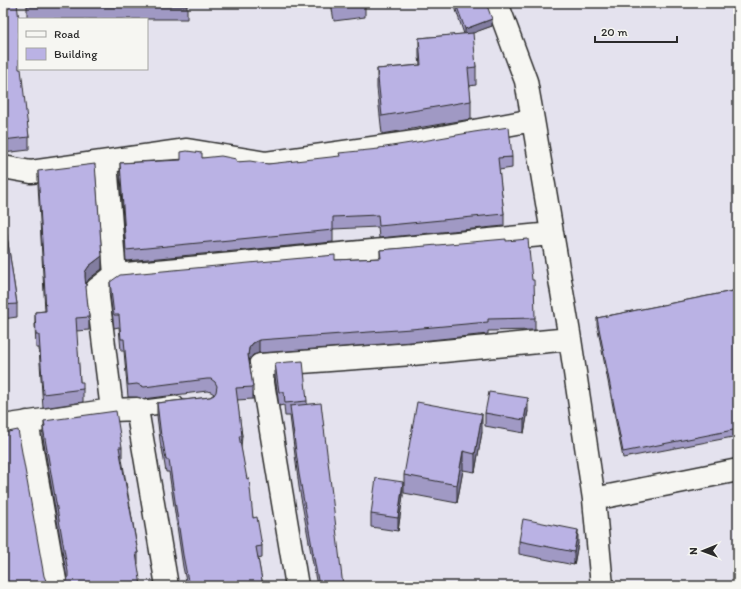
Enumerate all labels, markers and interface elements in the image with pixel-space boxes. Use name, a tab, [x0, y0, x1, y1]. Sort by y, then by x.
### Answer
legend	[18, 18, 148, 70]
scale bar	[595, 18, 677, 44]
text: 20 m	[601, 25, 628, 39]
text: Road	[54, 27, 80, 41]
text: Building	[54, 47, 98, 61]
north arrow	[683, 531, 723, 571]
text: N	[687, 547, 700, 555]

